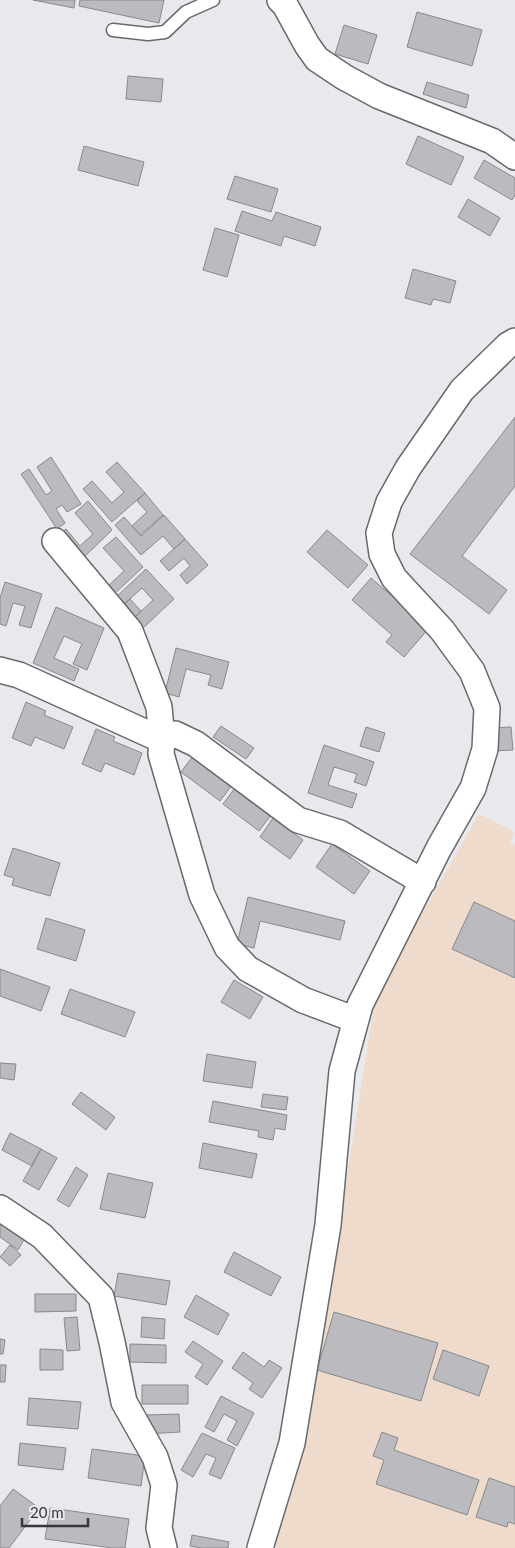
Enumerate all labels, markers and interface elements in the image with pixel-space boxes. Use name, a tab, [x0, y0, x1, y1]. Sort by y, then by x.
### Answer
scale bar	[22, 1496, 89, 1528]
text: 20 m	[30, 1503, 64, 1521]

